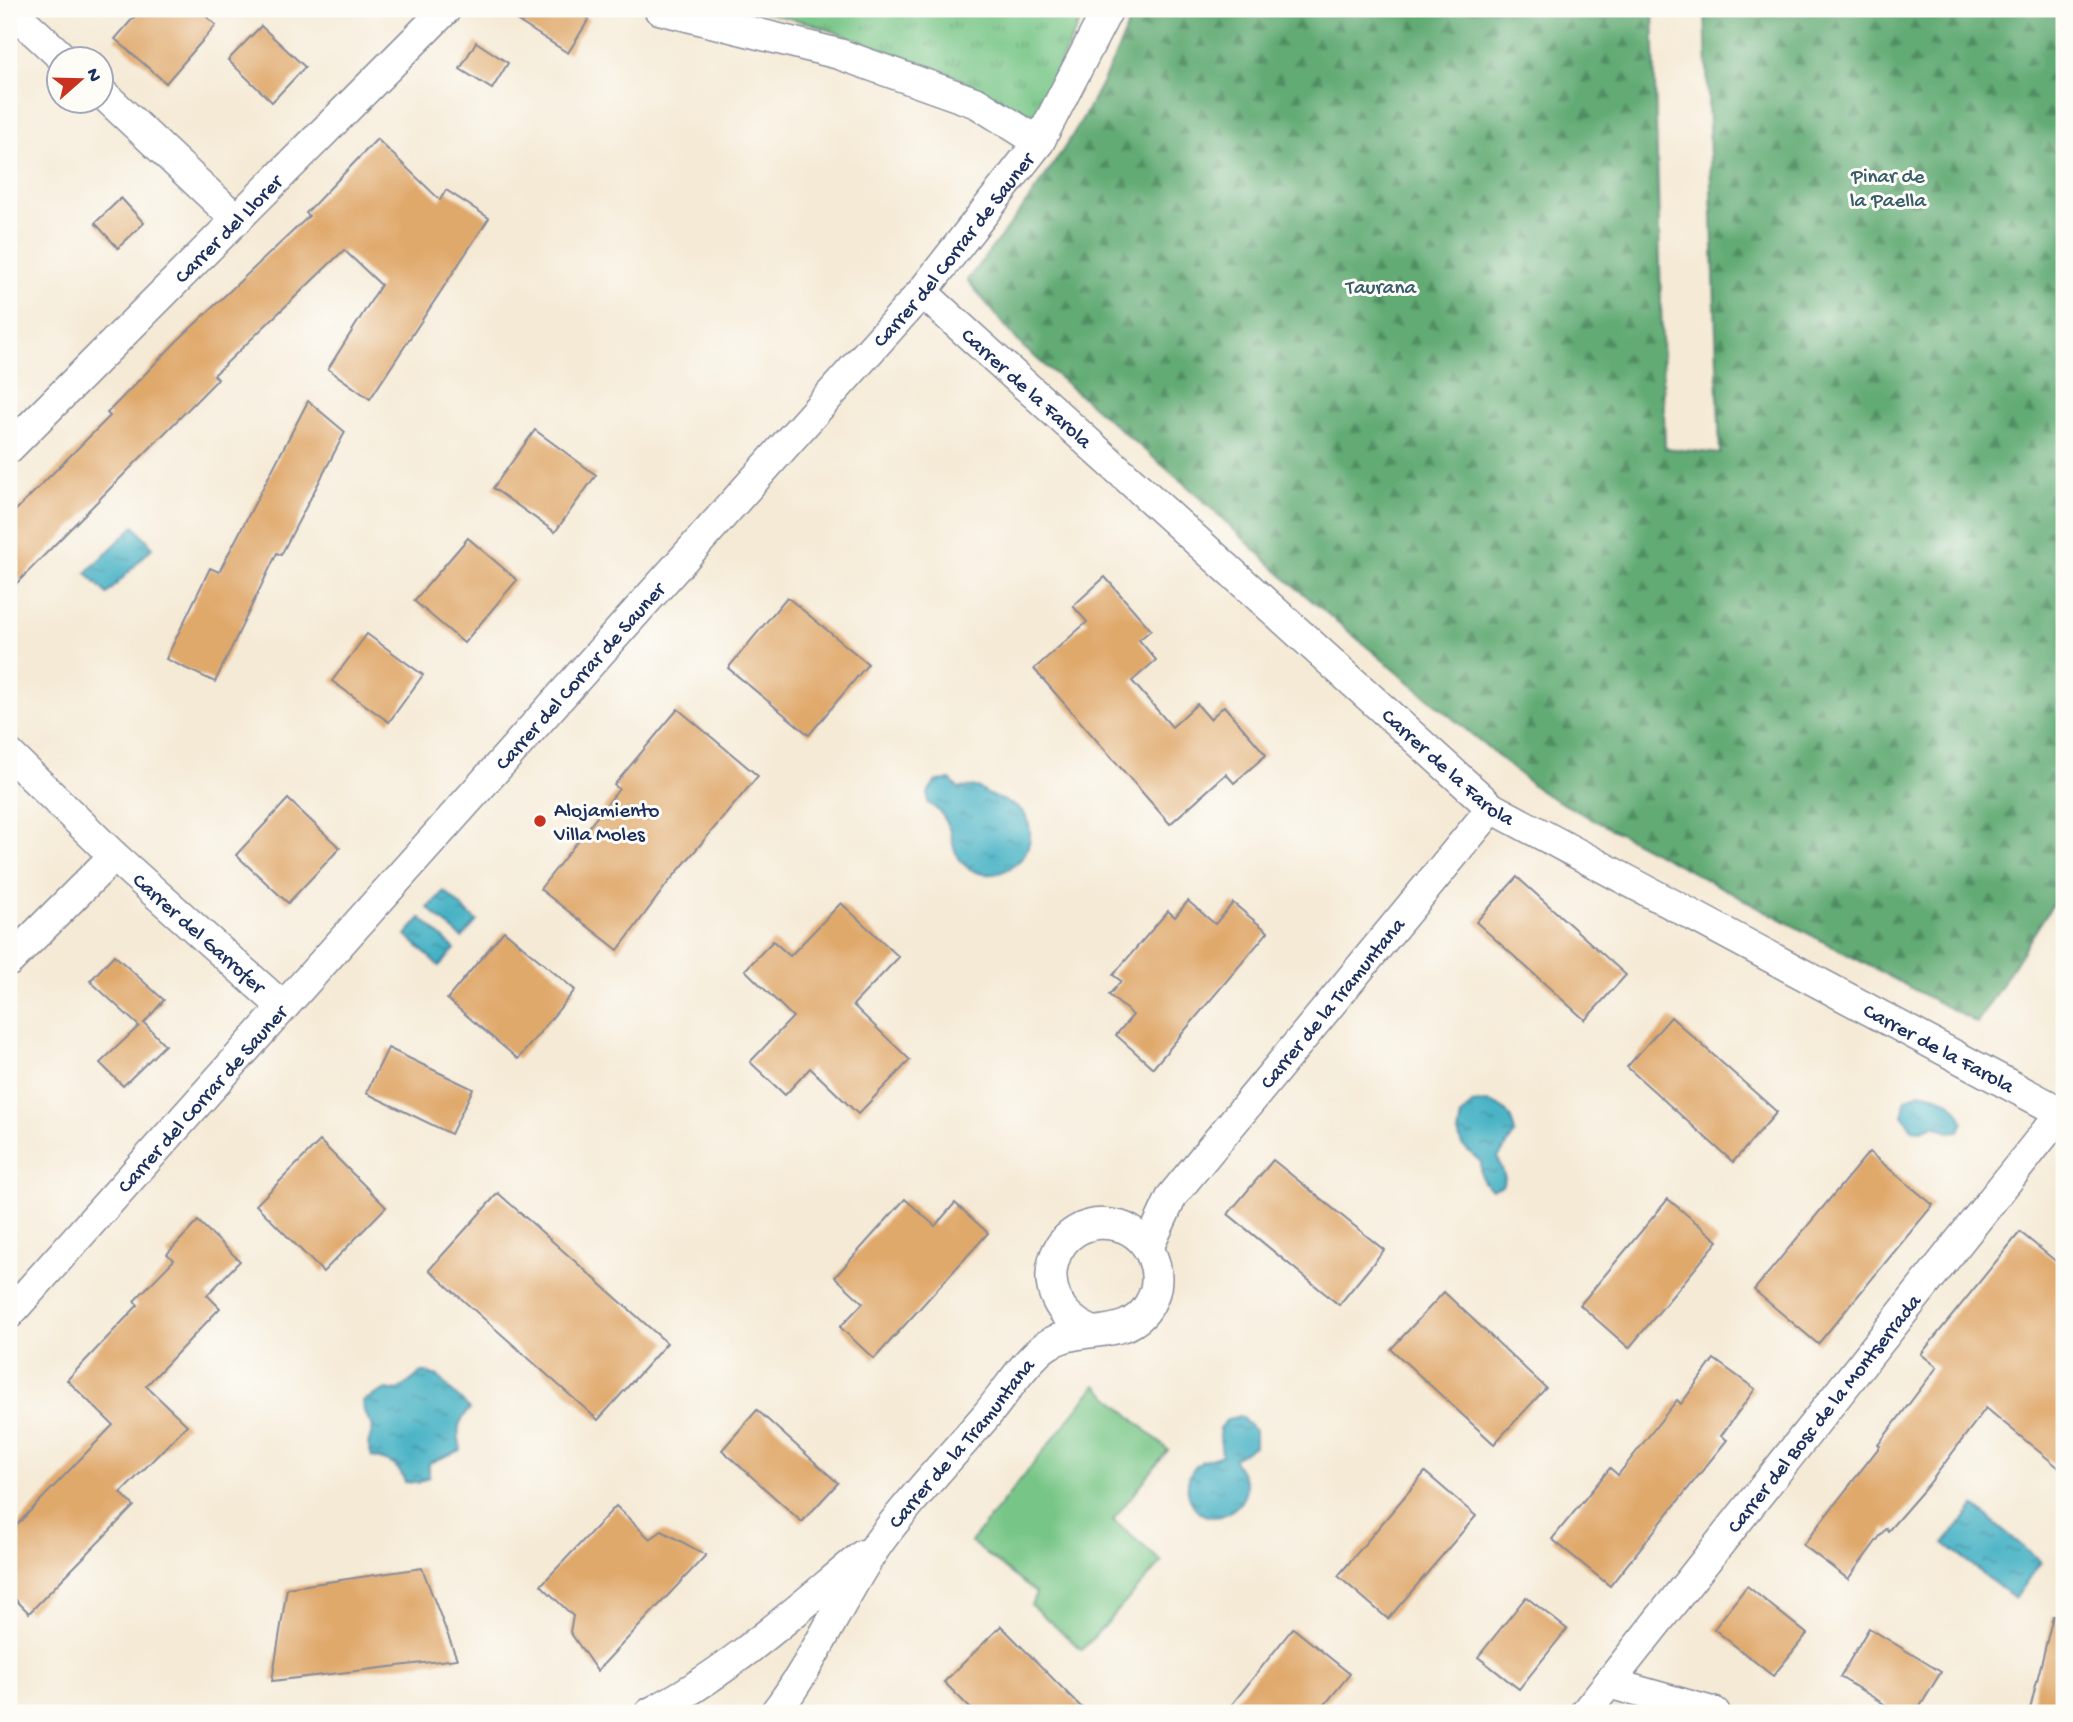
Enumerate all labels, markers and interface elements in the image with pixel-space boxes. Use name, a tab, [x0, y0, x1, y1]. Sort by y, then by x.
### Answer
north arrow	[46, 46, 116, 116]
text: N	[80, 66, 106, 85]
street label: Carrer del Corrar de Sauner	[869, 148, 1043, 354]
park label: Pinar de la Paella	[1850, 166, 1927, 215]
street label: Carrer del Llorer	[171, 170, 291, 290]
park label: Taurana	[1345, 277, 1417, 302]
street label: Carrer de la Farola	[954, 324, 1096, 456]
street label: Carrer del Corrar de Sauner	[492, 578, 673, 777]
street label: Carrer de la Farola	[1375, 705, 1519, 834]
place label: Alojamiento Villa Moles	[553, 800, 660, 849]
marker: Alojamiento Villa Moles	[532, 813, 548, 829]
street label: Carrer del Garrofer	[126, 869, 270, 1002]
street label: Carrer de la Tramuntana	[1256, 913, 1413, 1095]
street label: Carrer de la Farola	[1858, 1000, 2019, 1102]
street label: Carrer del Corrar de Sauner	[114, 1001, 295, 1200]
street label: Carrer del Bosc de la Montserrada	[1723, 1290, 1929, 1540]
street label: Carrer de la Tramuntana	[885, 1354, 1043, 1535]

